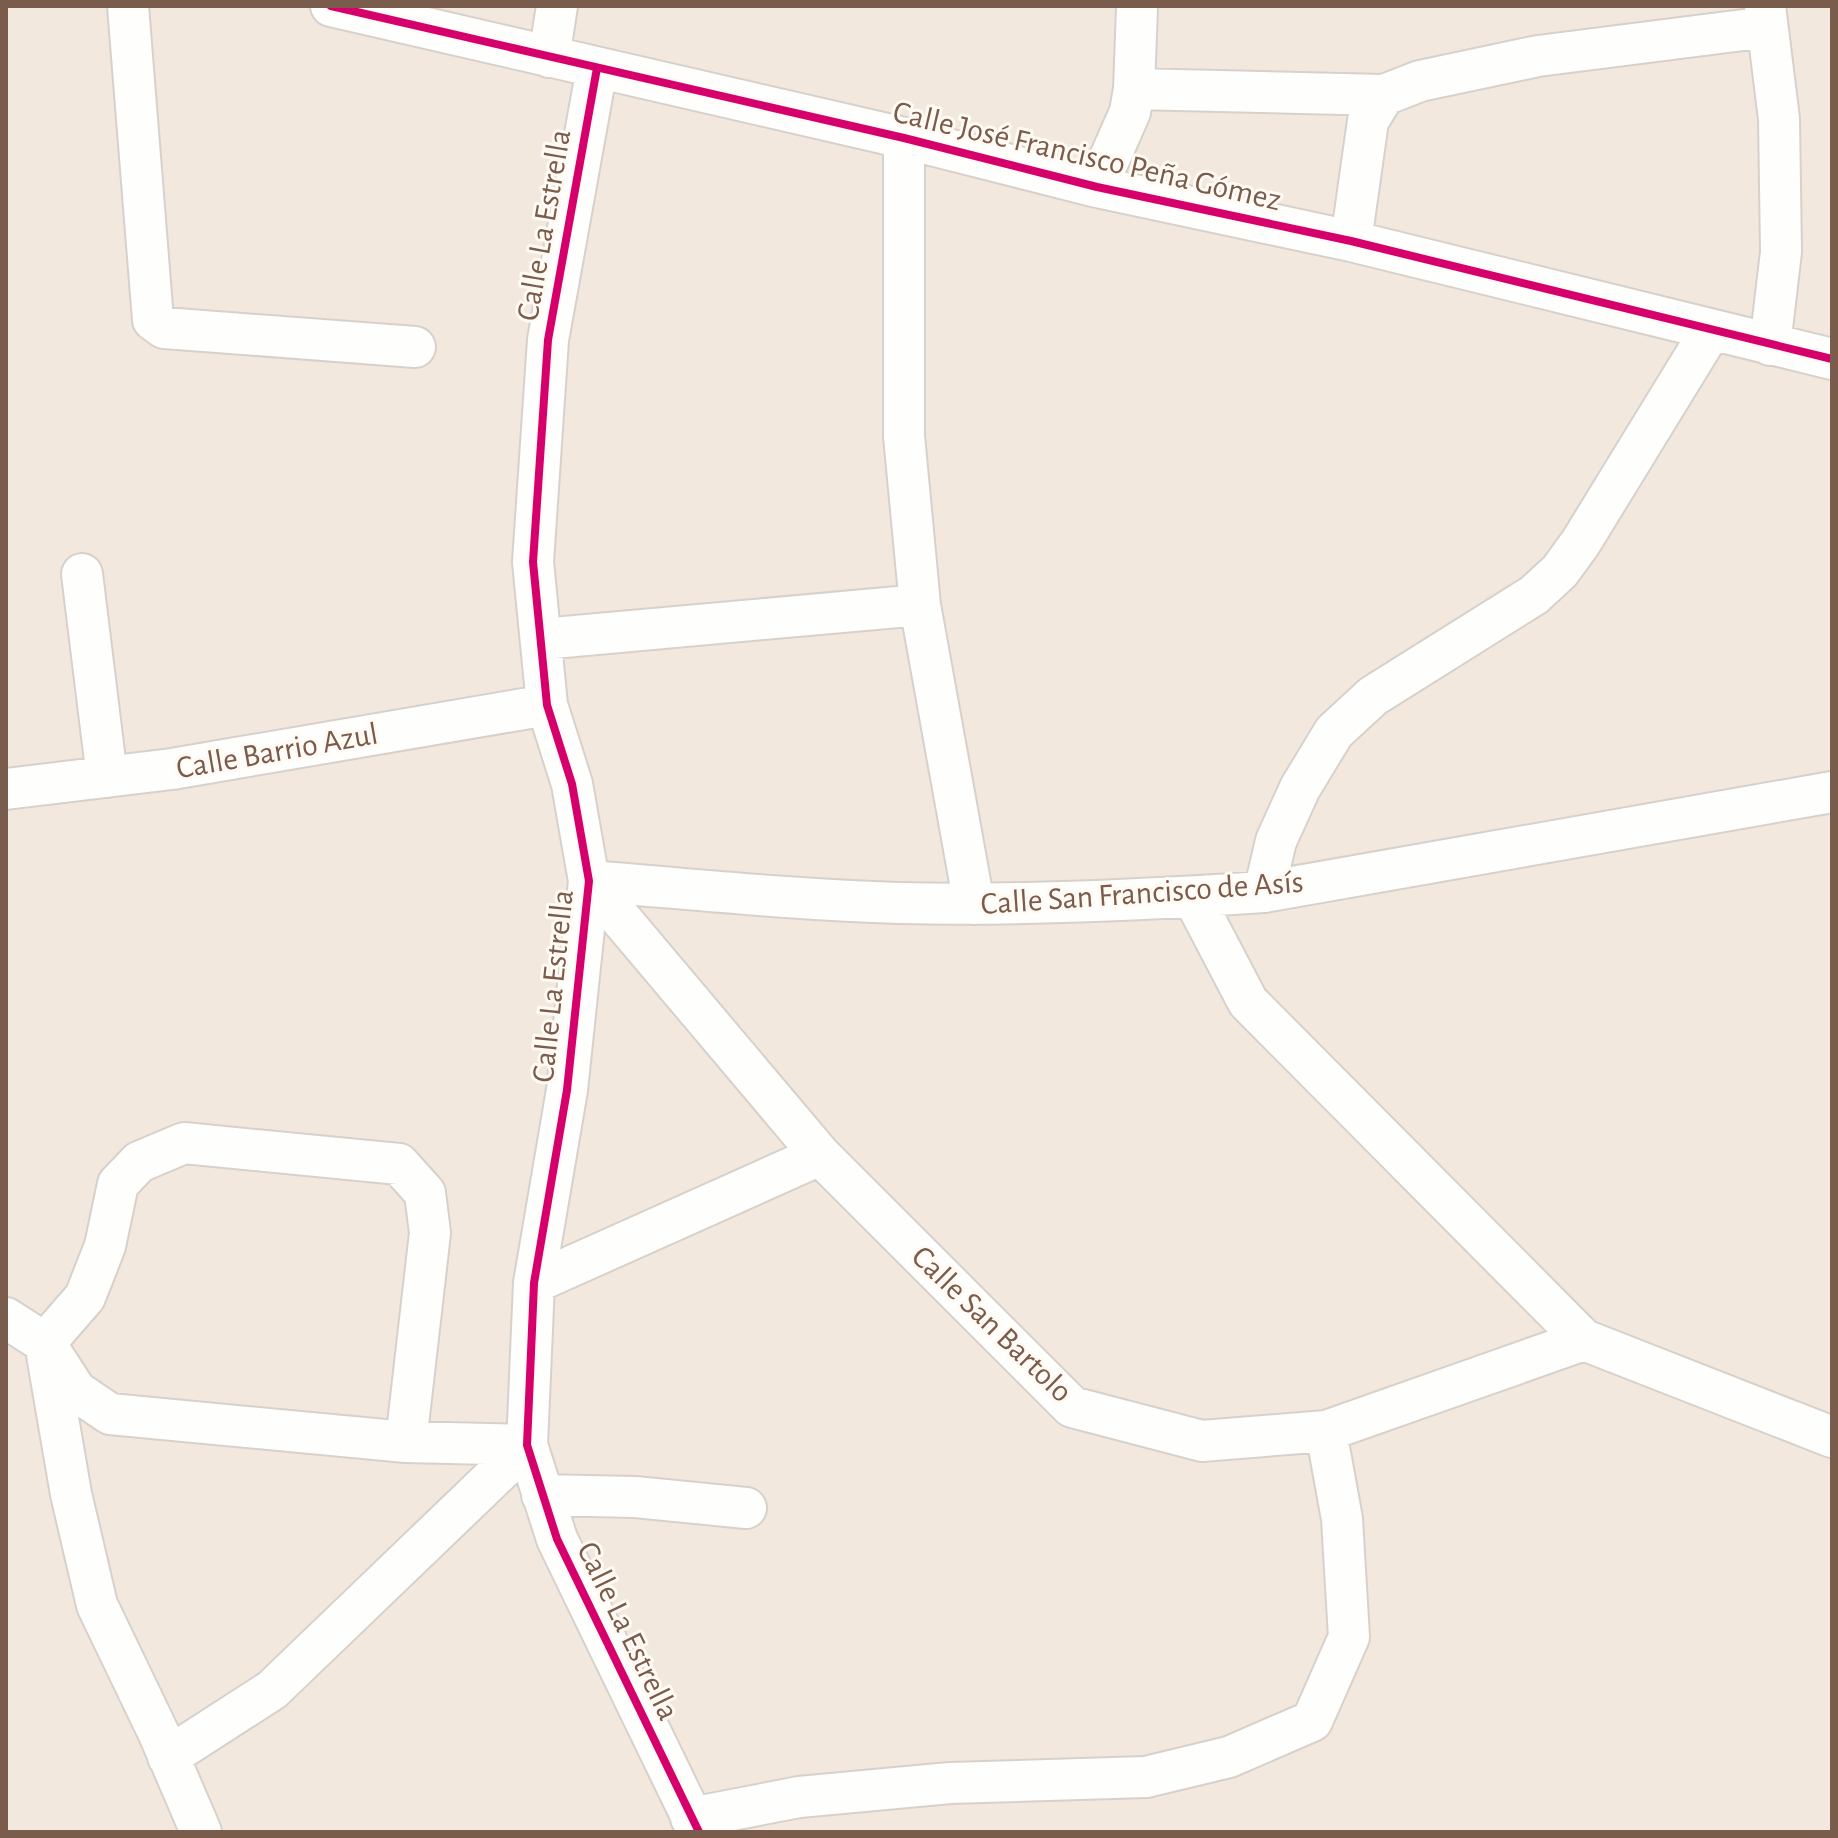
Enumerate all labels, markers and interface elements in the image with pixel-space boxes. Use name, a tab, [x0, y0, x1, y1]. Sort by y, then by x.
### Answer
street label: Calle José Francisco Peña Gómez	[890, 96, 1284, 216]
street label: Calle La Estrella	[511, 127, 577, 323]
street label: Calle Barrio Azul	[174, 718, 380, 784]
street label: Calle San Francisco de Asís	[980, 866, 1304, 920]
street label: Calle La Estrella	[527, 888, 579, 1084]
street label: Calle San Bartolo	[906, 1240, 1078, 1408]
street label: Calle La Estrella	[571, 1537, 685, 1725]

